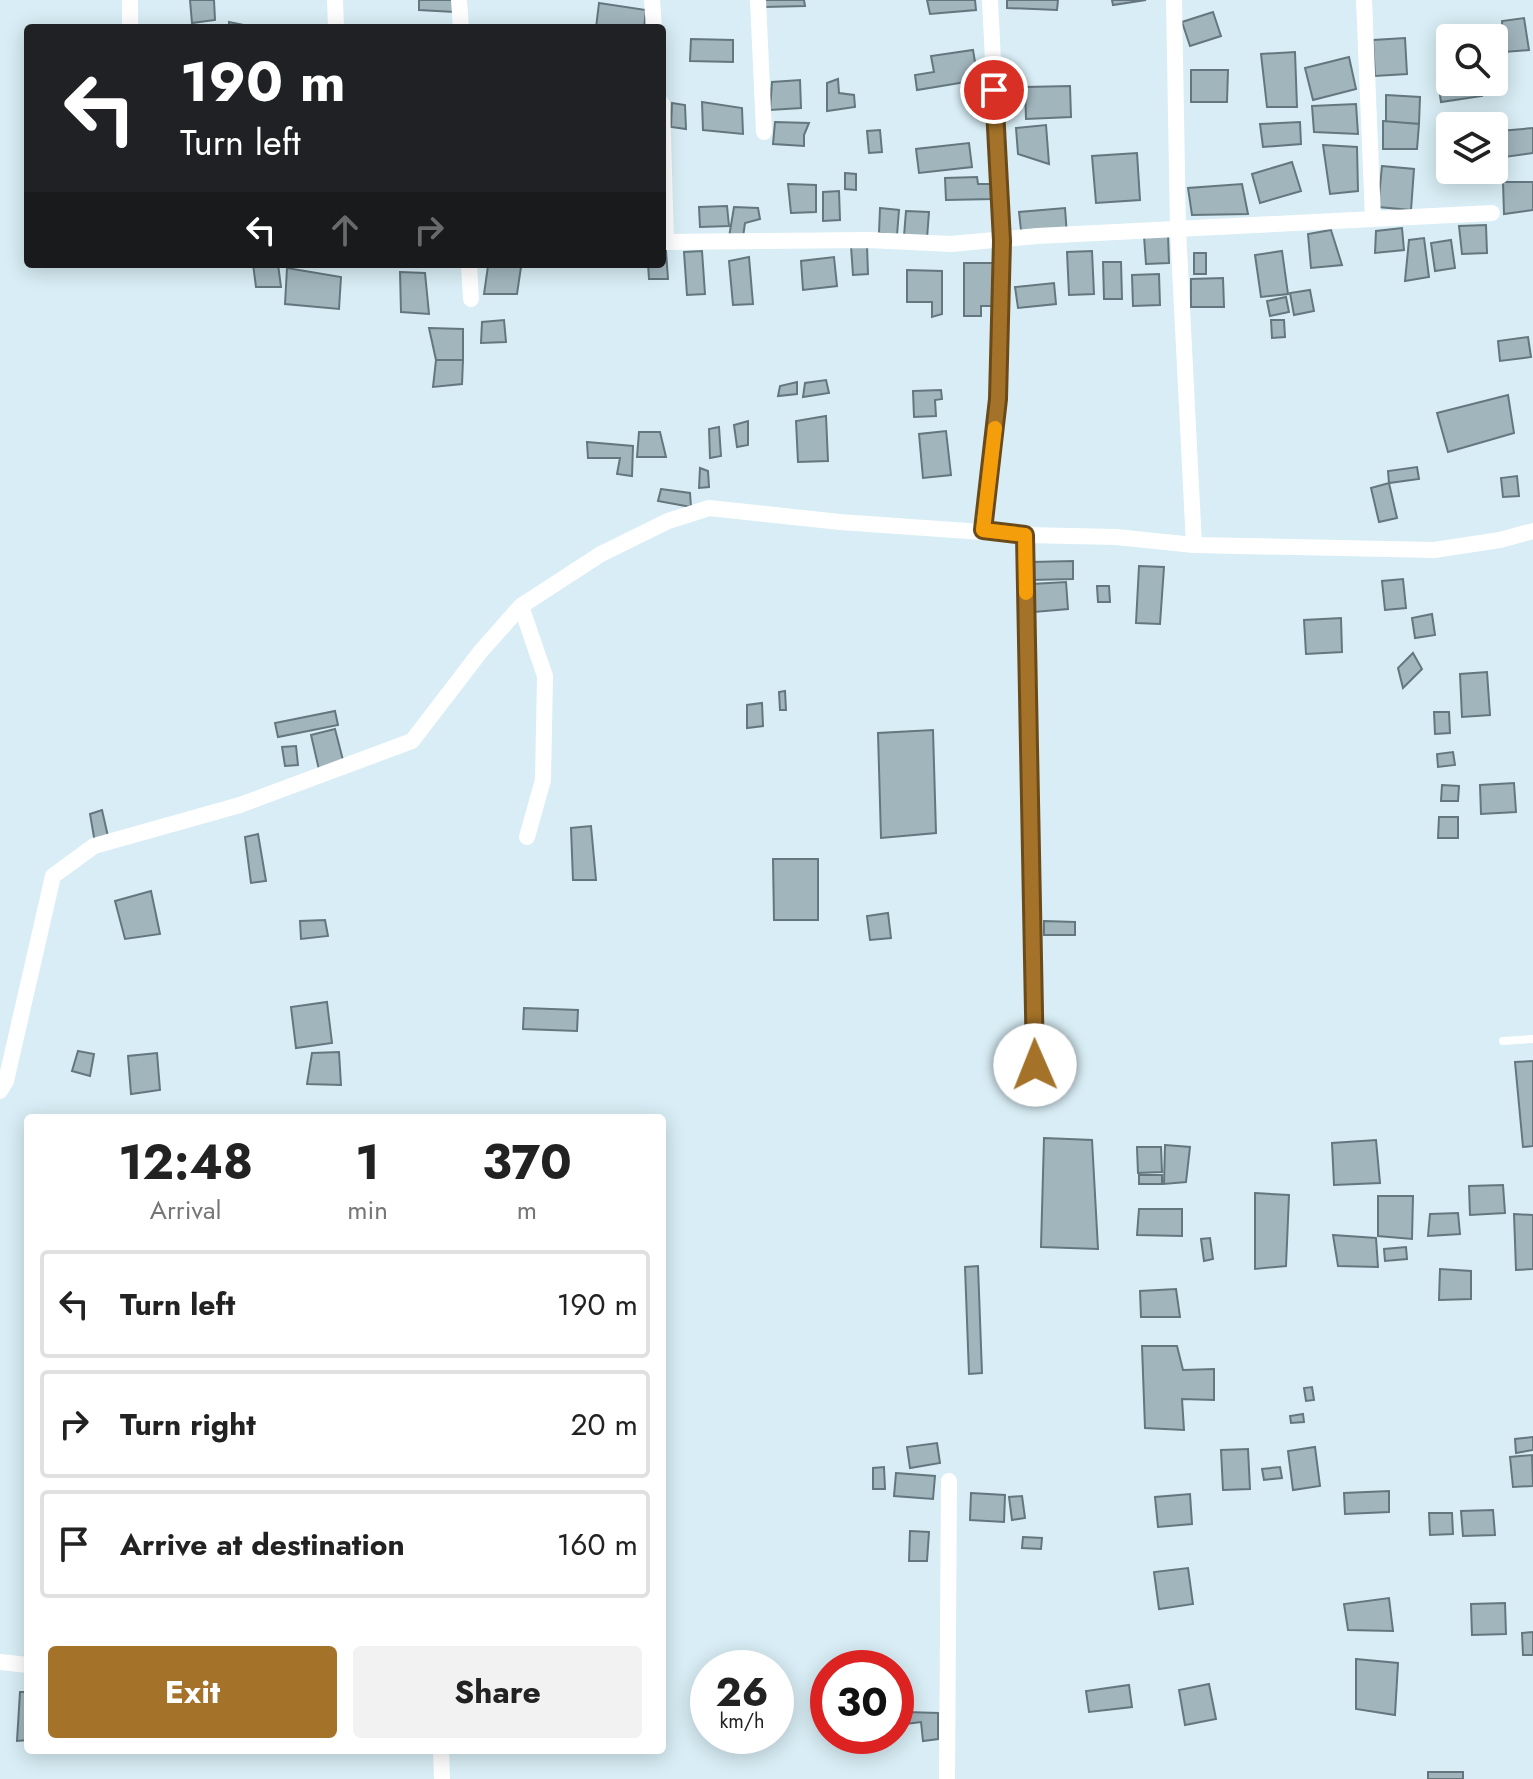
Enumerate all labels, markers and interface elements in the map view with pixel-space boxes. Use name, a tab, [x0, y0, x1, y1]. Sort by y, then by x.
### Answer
map controls	[1436, 24, 1508, 184]
button: search	[1436, 24, 1508, 96]
text: 190 m	[180, 41, 346, 122]
icon: left	[48, 56, 152, 160]
pin	[960, 56, 1028, 124]
icon: arrive	[972, 68, 1016, 112]
button: layers	[1436, 112, 1508, 184]
text: Turn left	[180, 116, 301, 168]
icon: left	[239, 208, 283, 252]
icon: ahead	[323, 208, 367, 252]
icon: right	[407, 208, 451, 252]
position arrow	[993, 1023, 1077, 1107]
text: 12:48	[118, 1128, 253, 1197]
text: 1	[355, 1128, 380, 1197]
text: 370	[482, 1128, 572, 1197]
text: Arrival	[150, 1191, 221, 1229]
text: min	[347, 1191, 388, 1229]
text: m	[517, 1191, 537, 1229]
icon: left	[52, 1282, 96, 1326]
text: Turn left	[120, 1283, 235, 1326]
text: 190 m	[557, 1283, 638, 1326]
icon: right	[52, 1402, 96, 1446]
text: Turn right	[120, 1403, 256, 1446]
text: 20 m	[571, 1403, 638, 1446]
icon: arrive	[52, 1522, 96, 1566]
text: Arrive at destination	[120, 1523, 405, 1566]
text: 160 m	[557, 1523, 638, 1566]
button: Exit	[48, 1646, 337, 1738]
button: Share	[353, 1646, 642, 1738]
speed limit sign: 30	[810, 1650, 914, 1754]
text: 26	[716, 1663, 769, 1721]
text: km/h	[719, 1707, 765, 1736]

